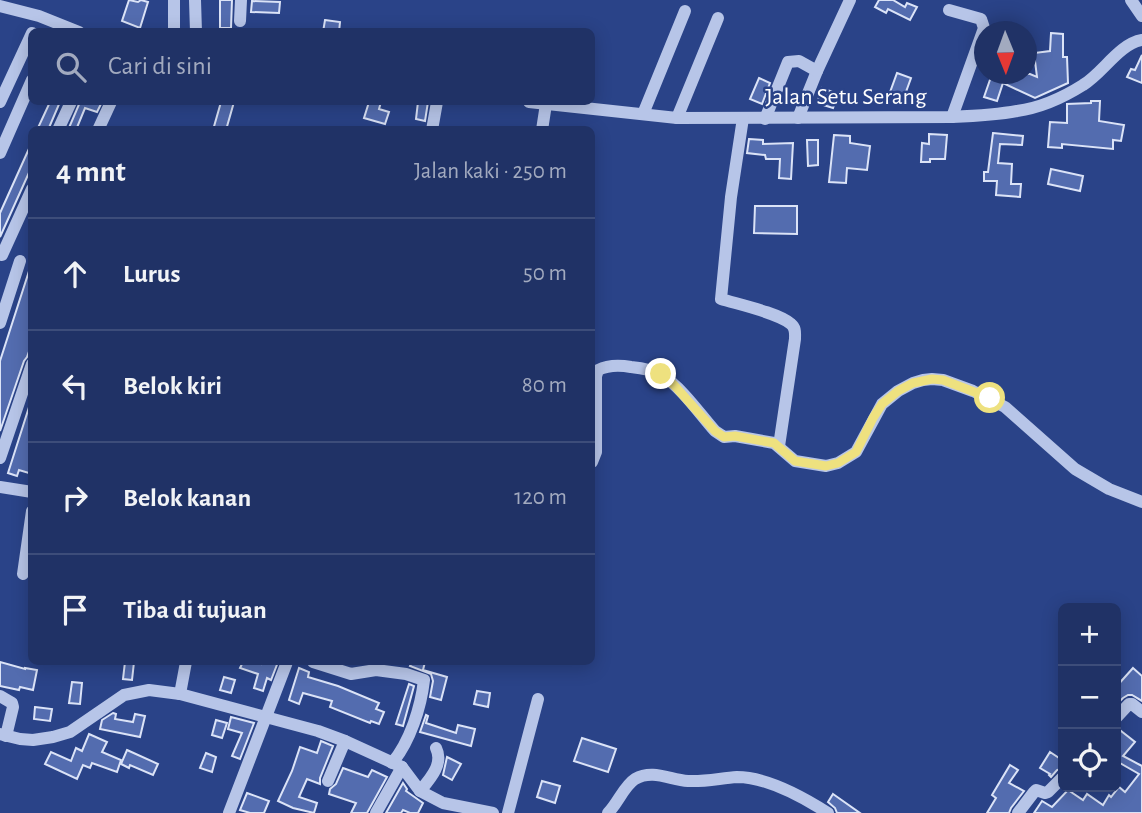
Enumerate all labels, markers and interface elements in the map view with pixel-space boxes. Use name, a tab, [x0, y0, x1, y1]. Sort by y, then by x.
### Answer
north arrow	[974, 21, 1037, 84]
search box	[28, 28, 595, 105]
icon: search	[52, 48, 90, 86]
text: Cari di sini	[108, 53, 212, 79]
street label: Jalan Setu Serang	[765, 85, 927, 109]
text: 4 mnt	[56, 157, 126, 187]
text: Jalan kaki · 250 m	[414, 160, 567, 183]
icon: ahead	[56, 255, 94, 293]
text: Lurus	[123, 261, 180, 287]
text: 50 m	[523, 262, 567, 285]
route end	[645, 358, 676, 389]
icon: left	[56, 367, 94, 405]
text: Belok kiri	[123, 373, 222, 399]
text: 80 m	[522, 374, 567, 397]
route start	[974, 382, 1005, 413]
icon: right	[56, 479, 94, 517]
text: Belok kanan	[123, 485, 251, 511]
text: 120 m	[514, 486, 567, 509]
icon: arrive	[56, 591, 94, 629]
text: Tiba di tujuan	[123, 597, 267, 623]
map controls	[1058, 603, 1121, 792]
button: +	[1058, 603, 1121, 666]
button: −	[1058, 666, 1121, 729]
button: locate	[1058, 729, 1121, 792]

